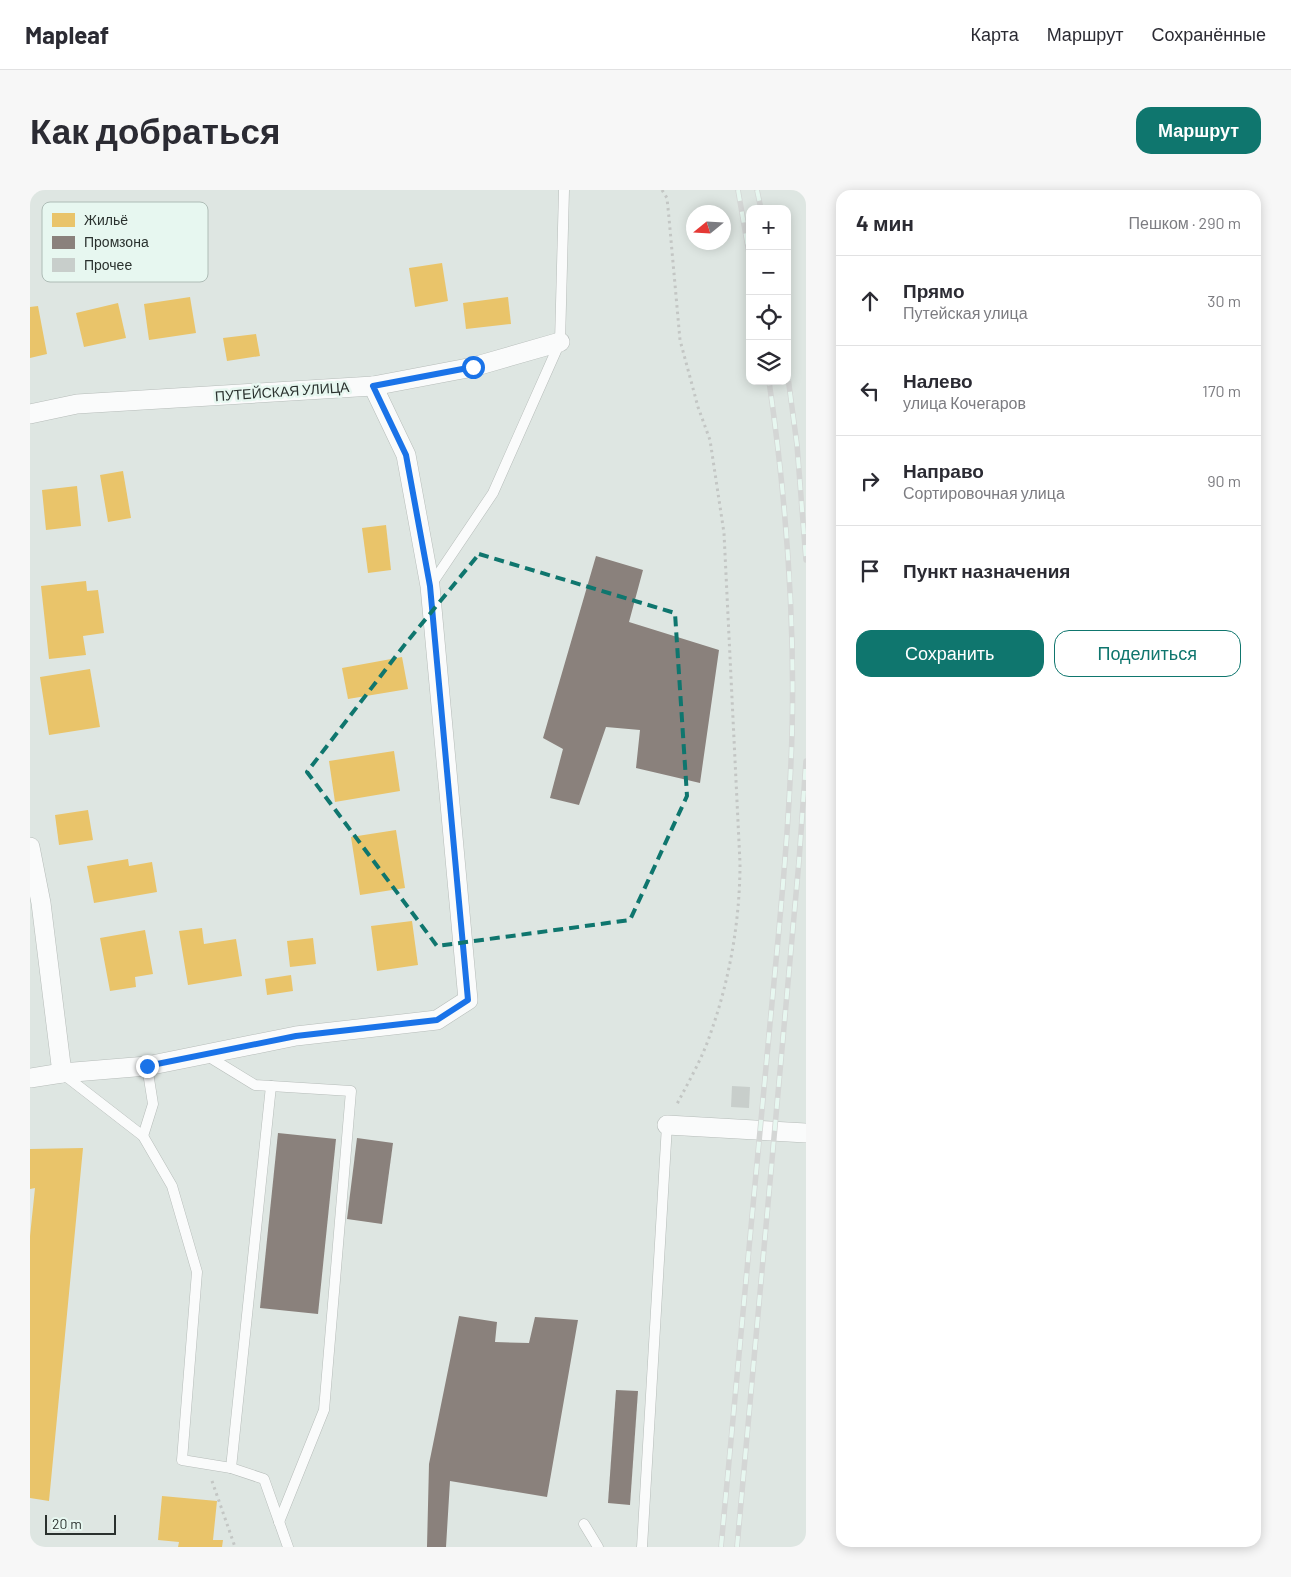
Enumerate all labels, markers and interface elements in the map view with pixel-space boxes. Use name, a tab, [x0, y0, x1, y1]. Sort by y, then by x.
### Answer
text: Mapleaf	[25, 20, 109, 49]
text: Карта	[971, 23, 1019, 45]
text: Маршрут	[1047, 23, 1123, 45]
text: Сохранённые	[1151, 23, 1266, 45]
button: Маршрут	[1136, 107, 1261, 154]
text: Как добраться	[30, 109, 280, 151]
legend	[42, 202, 208, 282]
north arrow	[686, 205, 731, 250]
map controls	[746, 205, 791, 385]
button: +	[746, 205, 791, 250]
text: 4 мин	[856, 210, 914, 235]
text: Жильё	[84, 211, 128, 228]
text: Пешком · 290 m	[1129, 213, 1241, 232]
text: Промзона	[84, 233, 149, 250]
button: −	[746, 250, 791, 295]
text: Прочее	[84, 256, 132, 273]
text: Прямо	[903, 279, 965, 302]
icon: ahead	[856, 287, 884, 315]
text: 30 m	[1207, 291, 1241, 310]
button: locate	[746, 295, 791, 340]
text: Путейская улица	[903, 303, 1028, 322]
button: layers	[746, 340, 791, 385]
route start	[462, 356, 485, 379]
text: Налево	[903, 369, 973, 392]
icon: left	[856, 377, 884, 405]
street label: ПУТЕЙСКАЯ УЛИЦА	[214, 378, 350, 404]
text: 170 m	[1202, 381, 1241, 400]
text: улица Кочегаров	[903, 393, 1026, 412]
text: Направо	[903, 459, 984, 482]
icon: right	[856, 467, 884, 495]
text: 90 m	[1207, 471, 1241, 490]
text: Сортировочная улица	[903, 483, 1065, 502]
icon: arrive	[856, 557, 884, 585]
text: Пункт назначения	[903, 559, 1070, 582]
button: Сохранить	[856, 630, 1044, 677]
button: Поделиться	[1054, 630, 1241, 677]
route end	[136, 1055, 159, 1078]
scale bar	[45, 1512, 116, 1535]
text: 20 m	[52, 1515, 82, 1532]

